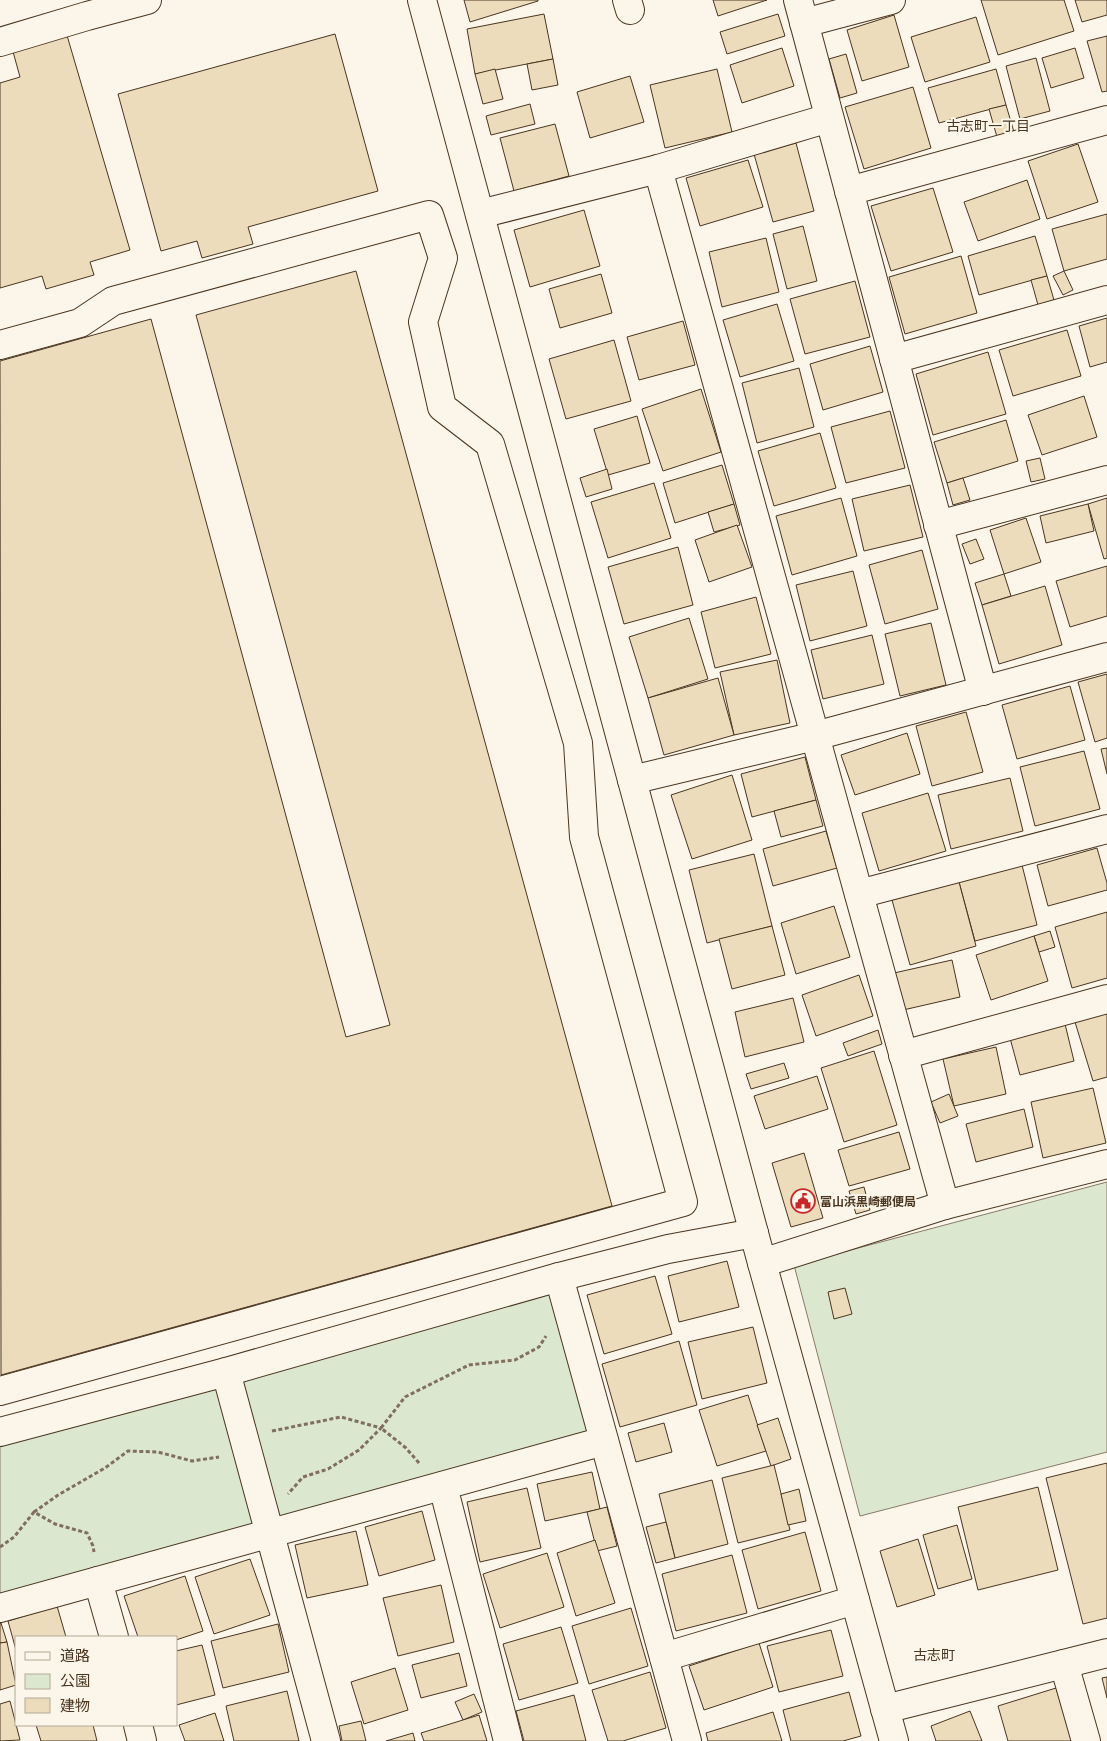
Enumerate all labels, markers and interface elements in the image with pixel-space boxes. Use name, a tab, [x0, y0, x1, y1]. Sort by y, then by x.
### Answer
district label: 古志町一丁目	[946, 117, 1030, 135]
public building icon: 富山浜黒崎郵便局	[790, 1188, 816, 1214]
place label: 富山浜黒崎郵便局	[820, 1194, 916, 1209]
legend	[15, 1636, 178, 1726]
text: 道路	[60, 1646, 90, 1665]
district label: 古志町	[913, 1646, 955, 1664]
text: 公園	[60, 1671, 90, 1690]
text: 建物	[60, 1696, 90, 1715]

